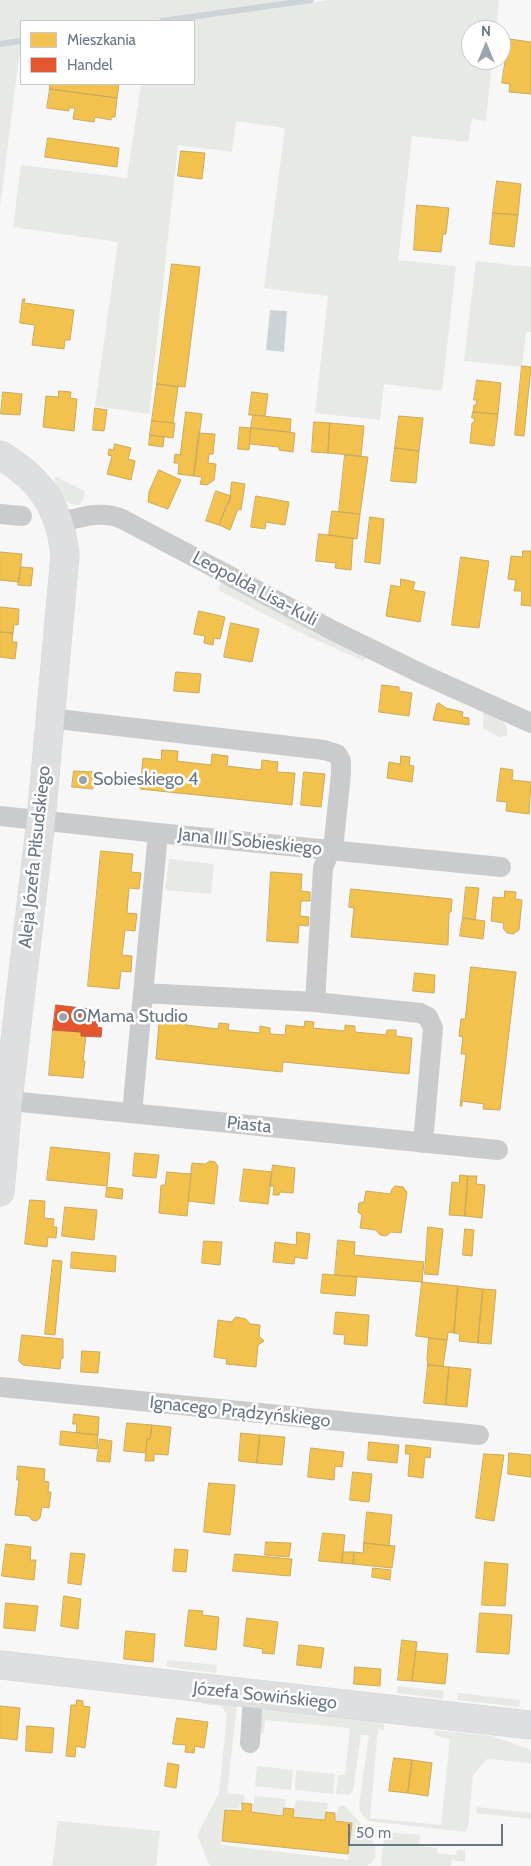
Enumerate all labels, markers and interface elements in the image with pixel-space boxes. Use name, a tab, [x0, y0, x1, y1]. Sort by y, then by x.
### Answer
legend	[20, 20, 195, 85]
north arrow	[461, 20, 511, 70]
text: N	[481, 22, 491, 40]
text: Mieszkania	[67, 31, 136, 49]
text: Handel	[67, 56, 113, 74]
street label: Leopolda Lisa-Kuli	[189, 547, 321, 631]
street label: Aleja Józefa Piłsudskiego	[15, 765, 55, 949]
place label: Sobieskiego 4	[93, 769, 198, 791]
marker: Sobieskiego 4	[77, 774, 89, 786]
street label: Jana III Sobieskiego	[177, 824, 323, 860]
place label: OMama Studio	[73, 1006, 188, 1028]
marker: OMama Studio	[57, 1011, 69, 1023]
street label: Piasta	[226, 1112, 272, 1138]
street label: Ignacego Prądzyńskiego	[149, 1392, 331, 1432]
street label: Józefa Sowińskiego	[192, 1678, 338, 1714]
scale bar	[351, 1814, 506, 1846]
text: 50 m	[356, 1824, 391, 1842]

